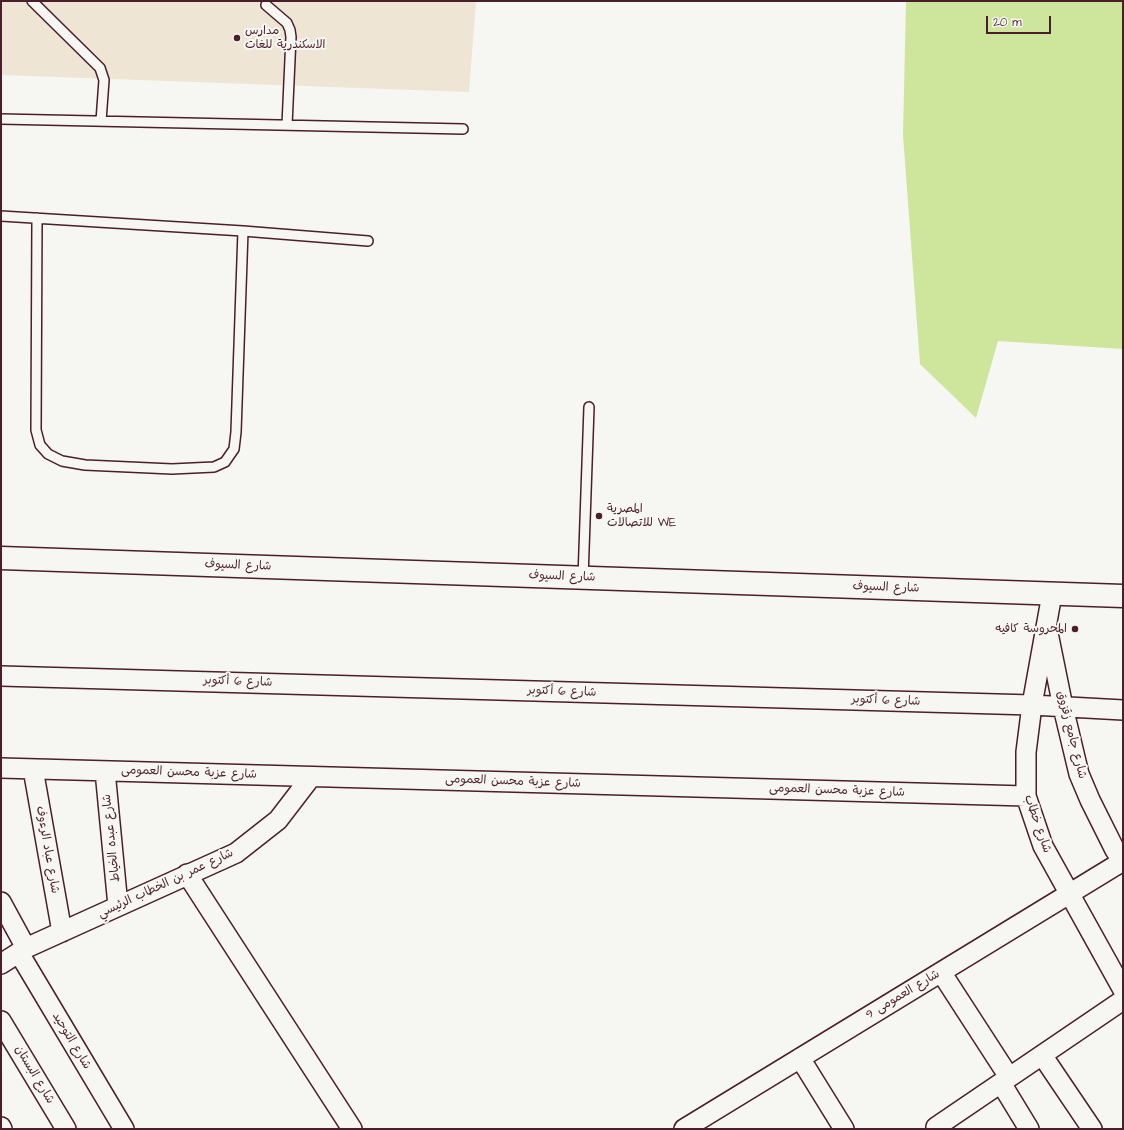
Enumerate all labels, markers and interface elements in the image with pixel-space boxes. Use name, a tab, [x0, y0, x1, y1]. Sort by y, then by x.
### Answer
scale bar	[988, 8, 1053, 34]
text: 20 m	[993, 14, 1022, 31]
place label: مدارس الاسكندرية للغات	[245, 24, 326, 52]
marker: مدارس الاسكندرية للغات	[232, 33, 242, 43]
place label: المصرية للاتصالات WE	[607, 502, 676, 530]
marker: المصرية للاتصالات WE	[594, 511, 604, 521]
street label: شارع السيوف	[204, 558, 272, 574]
street label: شارع السيوف	[528, 569, 596, 585]
street label: شارع السيوف	[852, 580, 920, 596]
place label: المحروسة كافيه	[995, 622, 1067, 636]
marker: المحروسة كافيه	[1070, 624, 1080, 634]
street label: شارع 6 أكتوبر	[203, 674, 273, 690]
street label: شارع 6 أكتوبر	[527, 684, 597, 700]
street label: شارع جامع زقزوق	[1053, 690, 1089, 780]
street label: شارع 6 أكتوبر	[851, 693, 921, 709]
street label: شارع عزبة محسن العمومى	[121, 763, 257, 783]
street label: شارع عزبة محسن العمومى	[445, 772, 581, 792]
street label: شارع عزبة محسن العمومى	[769, 781, 905, 801]
street label: شارع عبده الخياط	[100, 793, 124, 883]
street label: شارع خطاب	[1020, 793, 1054, 855]
street label: شارع عباد الرءوف	[32, 805, 62, 895]
street label: شارع عمر بن الخطاب الرئيسي	[96, 846, 236, 922]
street label: شارع العمومى 9	[863, 967, 943, 1023]
street label: شارع التوحيد	[48, 1010, 94, 1072]
street label: شارع البستان	[11, 1043, 57, 1107]

